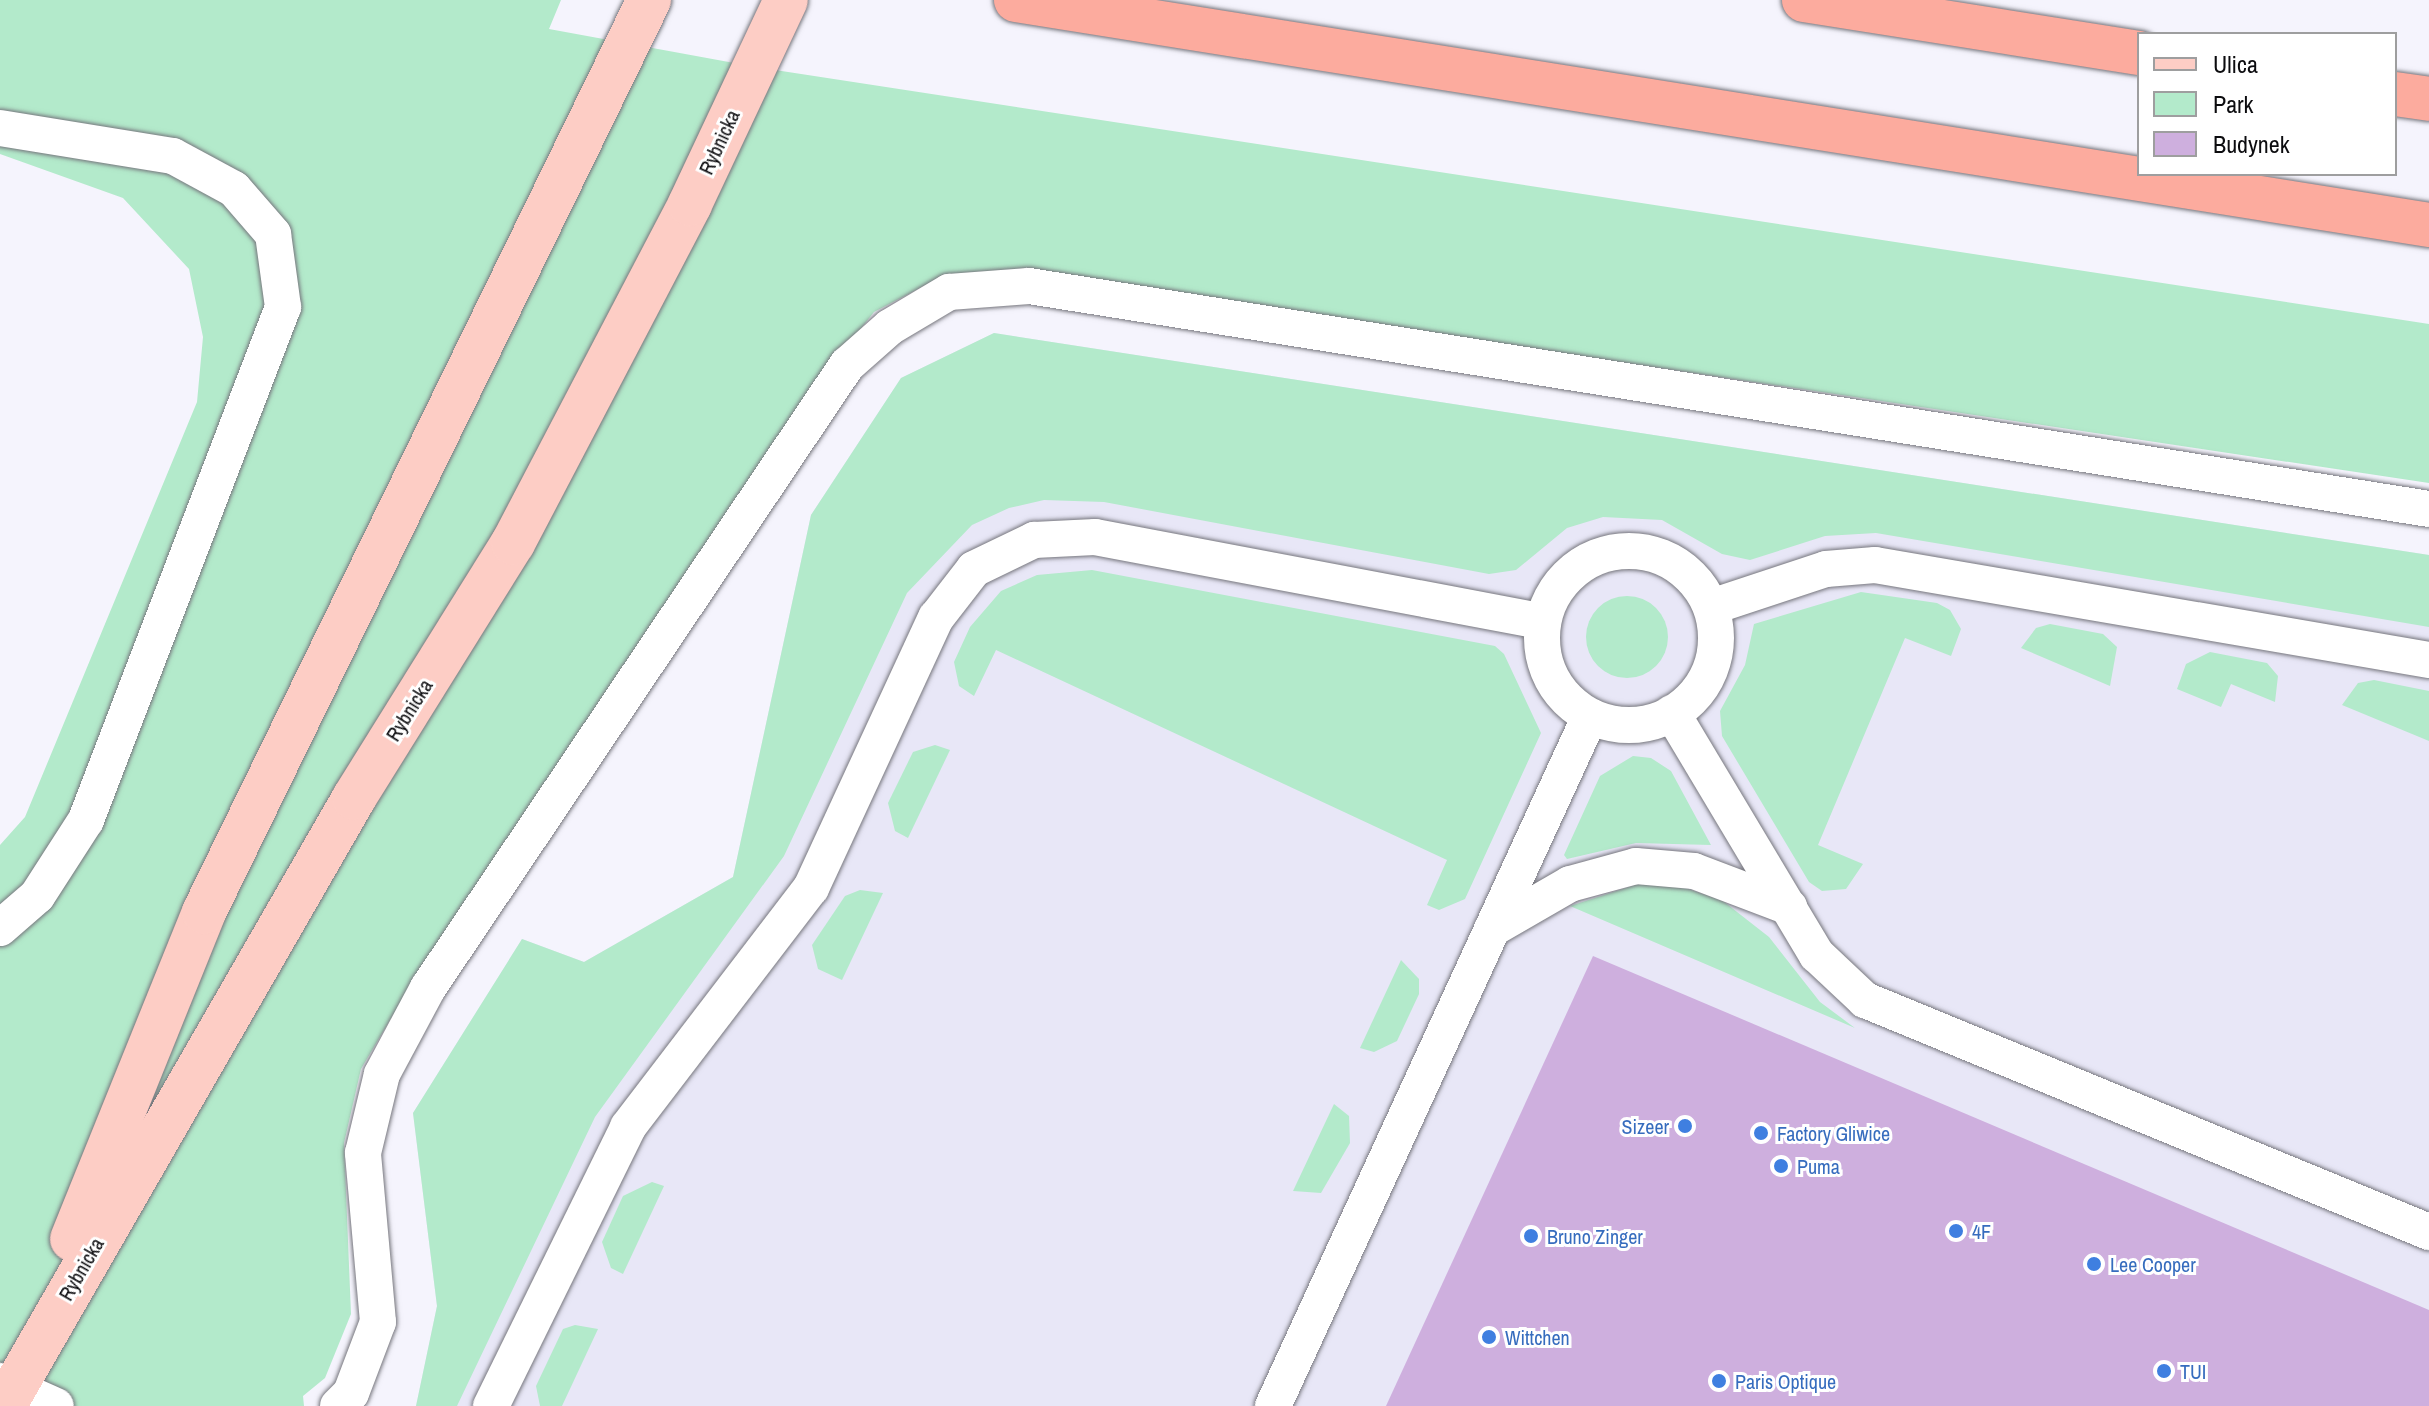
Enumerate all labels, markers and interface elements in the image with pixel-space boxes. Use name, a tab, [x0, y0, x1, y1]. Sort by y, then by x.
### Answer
legend	[2137, 32, 2397, 176]
text: Ulica	[2213, 48, 2258, 80]
text: Park	[2213, 88, 2253, 120]
street label: Rybnicka	[694, 106, 744, 178]
text: Budynek	[2213, 128, 2290, 160]
street label: Rybnicka	[381, 675, 437, 745]
place label: Sizeer	[1622, 1114, 1669, 1138]
marker: Sizeer	[1676, 1117, 1694, 1135]
place label: Factory Gliwice	[1777, 1121, 1890, 1145]
marker: Factory Gliwice	[1752, 1124, 1770, 1142]
place label: Puma	[1797, 1154, 1840, 1178]
marker: Puma	[1772, 1157, 1790, 1175]
place label: 4F	[1972, 1219, 1991, 1243]
marker: 4F	[1947, 1222, 1965, 1240]
place label: Bruno Zinger	[1547, 1224, 1643, 1248]
marker: Bruno Zinger	[1522, 1227, 1540, 1245]
street label: Rybnicka	[54, 1233, 108, 1305]
place label: Lee Cooper	[2110, 1252, 2196, 1276]
marker: Lee Cooper	[2085, 1255, 2103, 1273]
place label: Wittchen	[1505, 1325, 1570, 1349]
marker: Wittchen	[1480, 1328, 1498, 1346]
place label: TUI	[2180, 1359, 2206, 1383]
marker: TUI	[2155, 1362, 2173, 1380]
place label: Paris Optique	[1735, 1369, 1836, 1393]
marker: Paris Optique	[1710, 1372, 1728, 1390]

